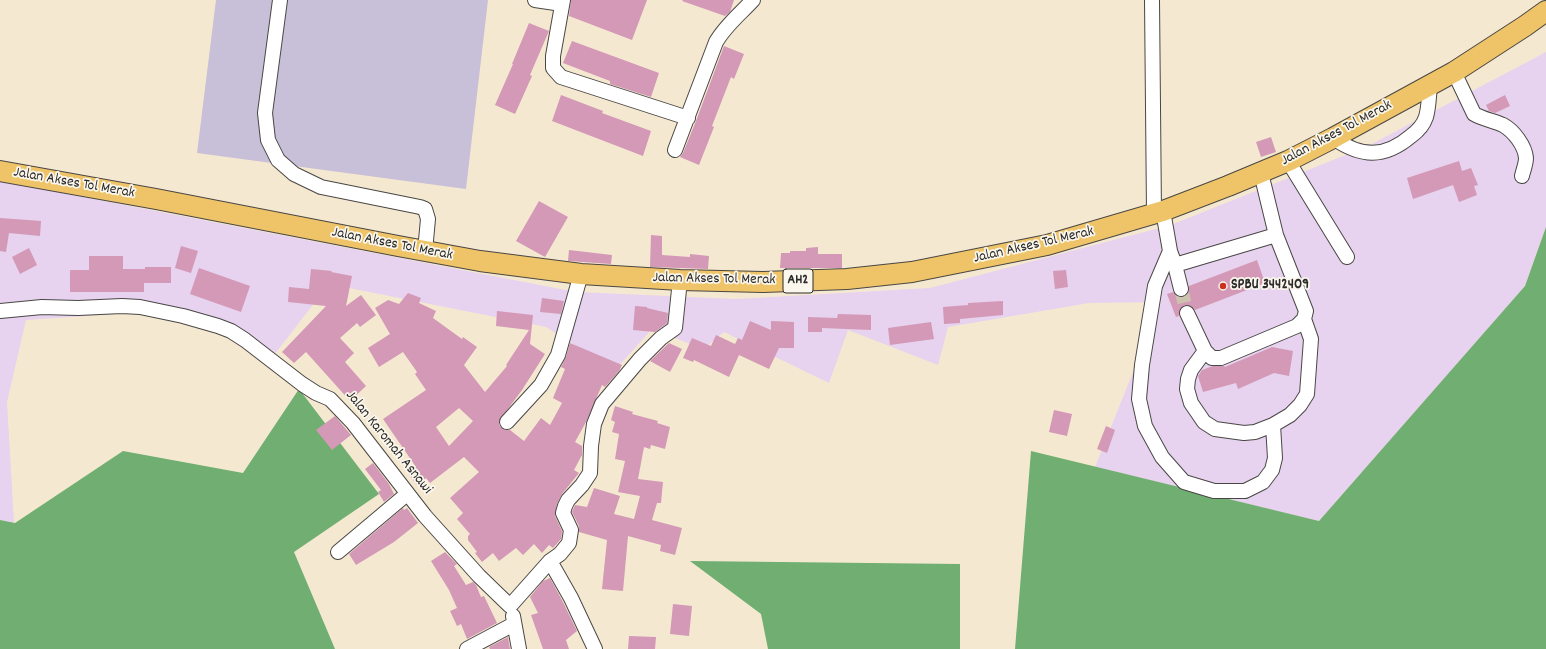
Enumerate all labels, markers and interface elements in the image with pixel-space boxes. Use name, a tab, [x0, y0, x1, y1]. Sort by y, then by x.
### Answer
street label: Jalan Akses Tol Merak	[1279, 97, 1395, 171]
street label: Jalan Akses Tol Merak	[12, 164, 136, 204]
street label: Jalan Akses Tol Merak	[972, 223, 1096, 269]
street label: Jalan Akses Tol Merak	[330, 224, 454, 266]
road number: AH2	[783, 269, 813, 293]
street label: Jalan Akses Tol Merak	[652, 270, 776, 290]
place label: SPBU 3442409	[1231, 277, 1309, 295]
marker: SPBU 3442409	[1218, 281, 1228, 291]
street label: Jalan Karomah Asnawi	[341, 388, 435, 498]

